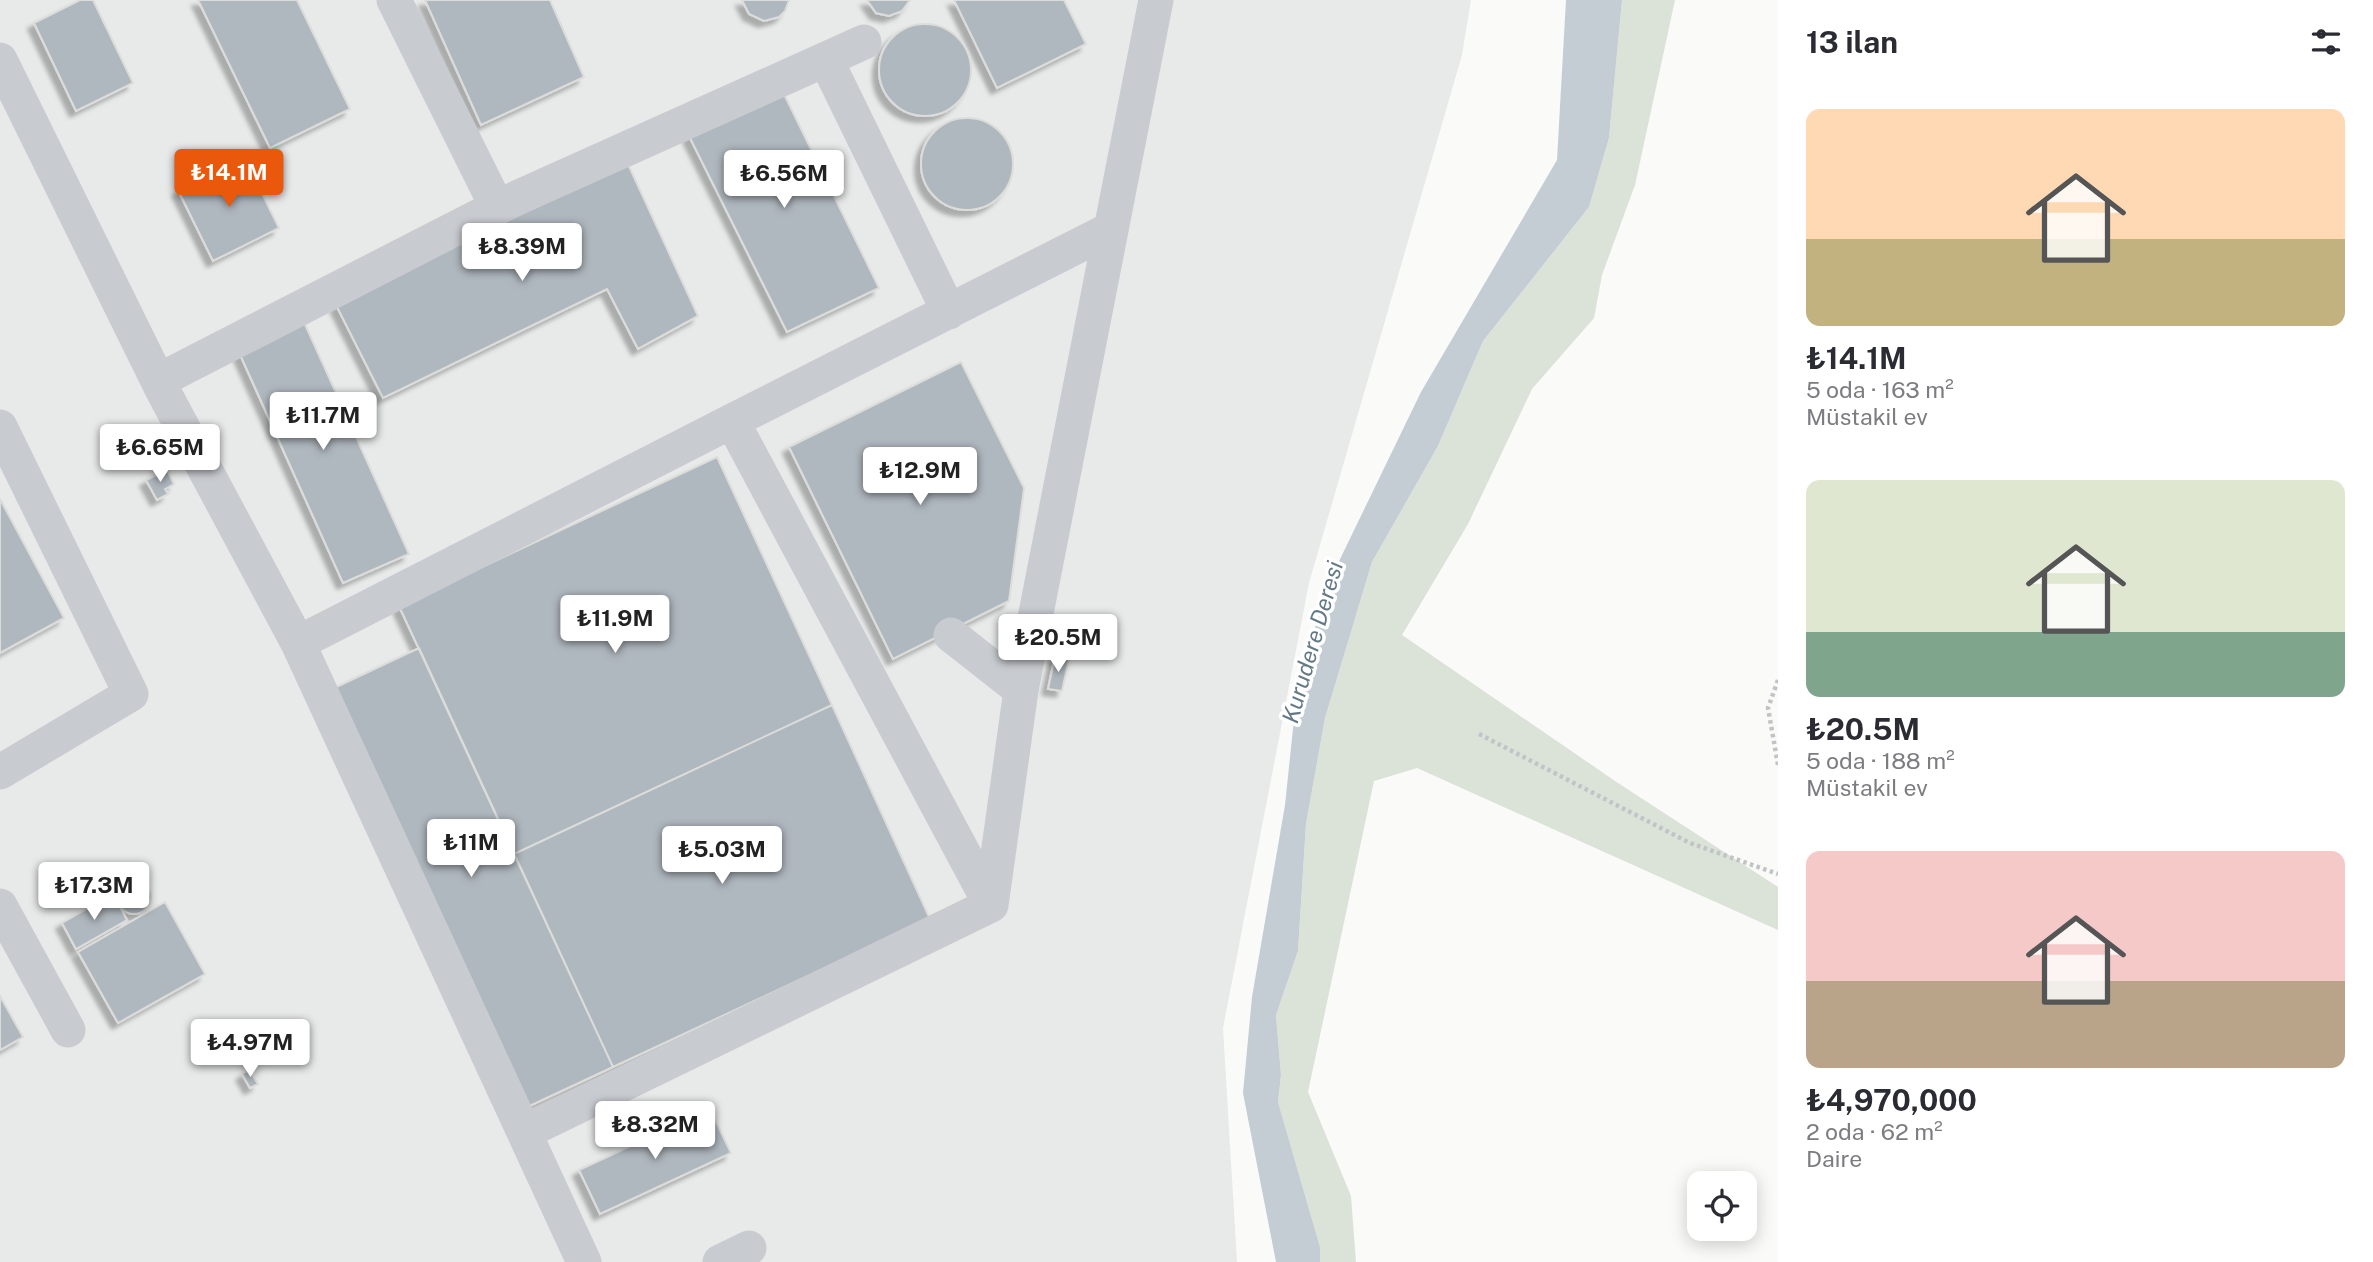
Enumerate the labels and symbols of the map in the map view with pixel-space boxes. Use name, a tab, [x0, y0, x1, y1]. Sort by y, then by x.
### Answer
pin: ₺14.1M	[172, 150, 286, 209]
pin: ₺6.56M	[727, 150, 841, 210]
pin: ₺8.39M	[465, 224, 579, 283]
pin: ₺11.7M	[266, 392, 380, 452]
pin: ₺6.65M	[103, 424, 217, 484]
pin: ₺12.9M	[863, 448, 977, 507]
water label: Kurudere Deresi	[1276, 558, 1348, 726]
pin: ₺11.9M	[558, 596, 672, 655]
pin: ₺20.5M	[1001, 614, 1115, 674]
pin: ₺11M	[430, 820, 512, 879]
pin: ₺5.03M	[665, 826, 779, 886]
pin: ₺17.3M	[37, 862, 151, 922]
pin: ₺4.97M	[193, 1020, 307, 1079]
pin: ₺8.32M	[598, 1102, 712, 1161]

